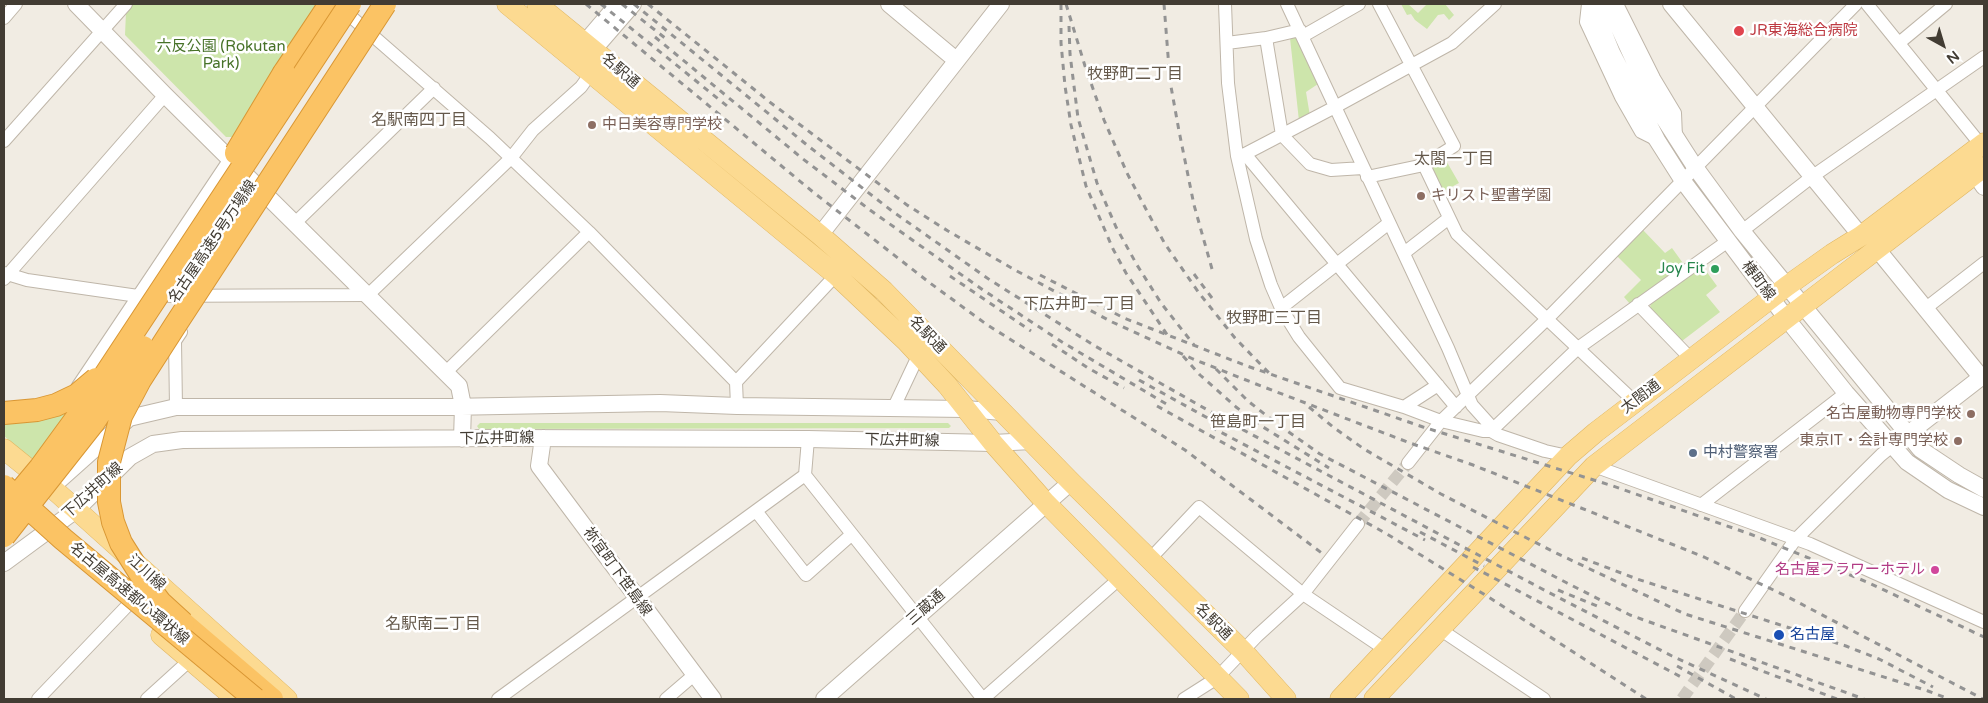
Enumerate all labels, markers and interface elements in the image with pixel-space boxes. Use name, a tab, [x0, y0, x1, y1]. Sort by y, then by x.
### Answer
north arrow	[1918, 20, 1968, 70]
place label: JR東海総合病院	[1750, 22, 1858, 40]
marker: JR東海総合病院	[1732, 24, 1746, 38]
park label: 六反公園 (Rokutan Park)	[156, 38, 286, 73]
text: N	[1943, 47, 1962, 67]
street label: 名駅通	[597, 49, 643, 93]
district label: 牧野町二丁目	[1087, 65, 1183, 85]
district label: 名駅南四丁目	[371, 111, 467, 131]
place label: 中日美容専門学校	[602, 116, 722, 134]
marker: 中日美容専門学校	[586, 119, 598, 131]
district label: 太閤一丁目	[1414, 150, 1494, 170]
street label: 名古屋高速5号万場線	[165, 177, 261, 307]
place label: キリスト聖書学園	[1431, 187, 1551, 205]
marker: キリスト聖書学園	[1415, 190, 1427, 202]
street label: 椿町線	[1737, 258, 1779, 304]
place label: Joy Fit	[1659, 260, 1705, 278]
marker: Joy Fit	[1709, 263, 1721, 275]
district label: 下広井町一丁目	[1023, 295, 1135, 315]
district label: 牧野町三丁目	[1226, 309, 1322, 329]
street label: 名駅通	[905, 313, 949, 357]
street label: 太閤通	[1618, 376, 1664, 418]
place label: 名古屋動物専門学校	[1826, 405, 1961, 423]
marker: 名古屋動物専門学校	[1965, 408, 1977, 420]
district label: 笹島町一丁目	[1210, 413, 1306, 433]
street label: 下広井町線	[459, 429, 535, 449]
street label: 下広井町線	[864, 431, 940, 451]
place label: 東京IT・会計専門学校	[1800, 432, 1948, 450]
marker: 東京IT・会計専門学校	[1952, 435, 1964, 447]
place label: 中村警察署	[1703, 444, 1778, 462]
marker: 中村警察署	[1687, 447, 1699, 459]
street label: 下広井町線	[59, 459, 127, 523]
street label: 祢宜町下笹島線	[579, 524, 655, 620]
street label: 名古屋高速都心環状線	[66, 539, 192, 649]
street label: 江川線	[123, 551, 169, 595]
place label: 名古屋フラワーホテル	[1775, 561, 1925, 579]
marker: 名古屋フラワーホテル	[1929, 564, 1941, 576]
street label: 三蔵通	[903, 586, 949, 630]
street label: 名駅通	[1191, 600, 1235, 644]
district label: 名駅南二丁目	[385, 615, 481, 635]
place label: 名古屋	[1790, 626, 1835, 644]
marker: 名古屋	[1772, 628, 1786, 642]

